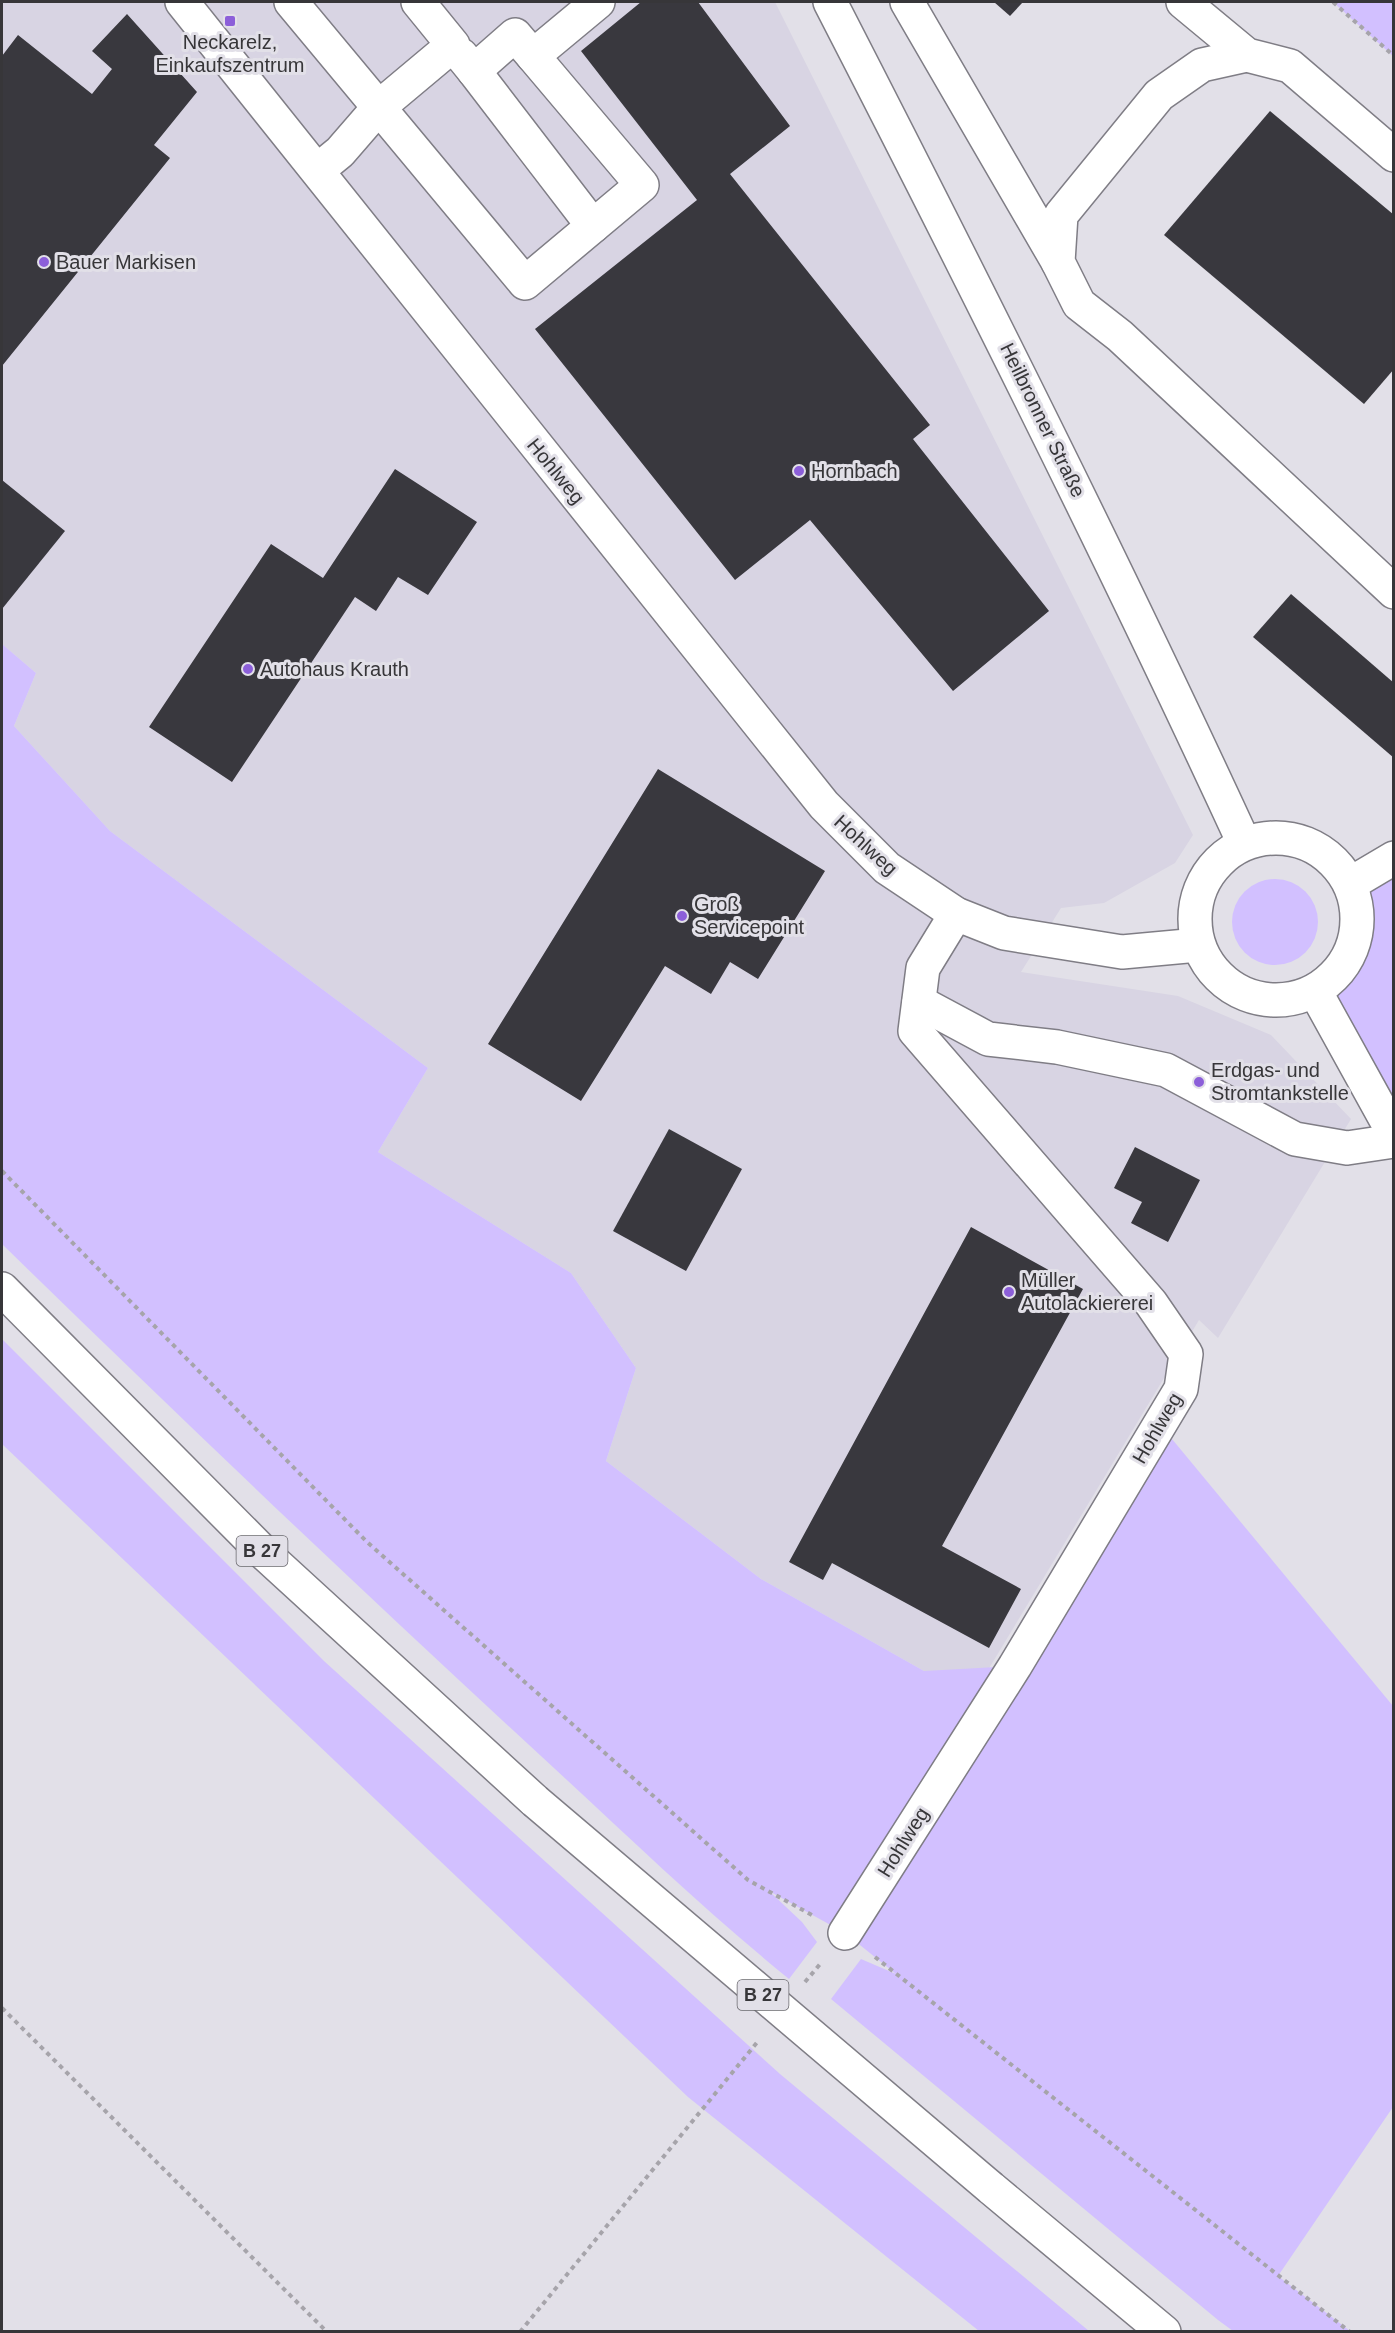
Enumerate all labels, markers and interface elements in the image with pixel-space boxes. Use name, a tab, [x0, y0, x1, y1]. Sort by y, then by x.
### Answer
marker: Neckarelz, Einkaufszentrum	[223, 14, 237, 28]
place label: Neckarelz, Einkaufszentrum	[156, 31, 304, 76]
place label: Bauer Markisen	[56, 251, 196, 273]
marker: Bauer Markisen	[37, 255, 51, 269]
street label: Heilbronner Straße	[996, 339, 1090, 501]
street label: Hohlweg	[523, 434, 589, 508]
place label: Hornbach	[811, 460, 898, 482]
marker: Hornbach	[792, 464, 806, 478]
place label: Autohaus Krauth	[260, 658, 409, 680]
marker: Autohaus Krauth	[241, 662, 255, 676]
street label: Hohlweg	[830, 810, 902, 880]
place label: Groß Servicepoint	[694, 893, 805, 938]
marker: Groß Servicepoint	[675, 909, 689, 923]
place label: Erdgas- und Stromtankstelle	[1211, 1059, 1349, 1104]
marker: Erdgas- und Stromtankstelle	[1192, 1075, 1206, 1089]
place label: Müller Autolackiererei	[1021, 1269, 1153, 1314]
marker: Müller Autolackiererei	[1002, 1285, 1016, 1299]
street label: Hohlweg	[1128, 1389, 1186, 1467]
road number: B 27	[236, 1536, 288, 1566]
street label: Hohlweg	[873, 1803, 933, 1881]
road number: B 27	[738, 1980, 789, 2010]

